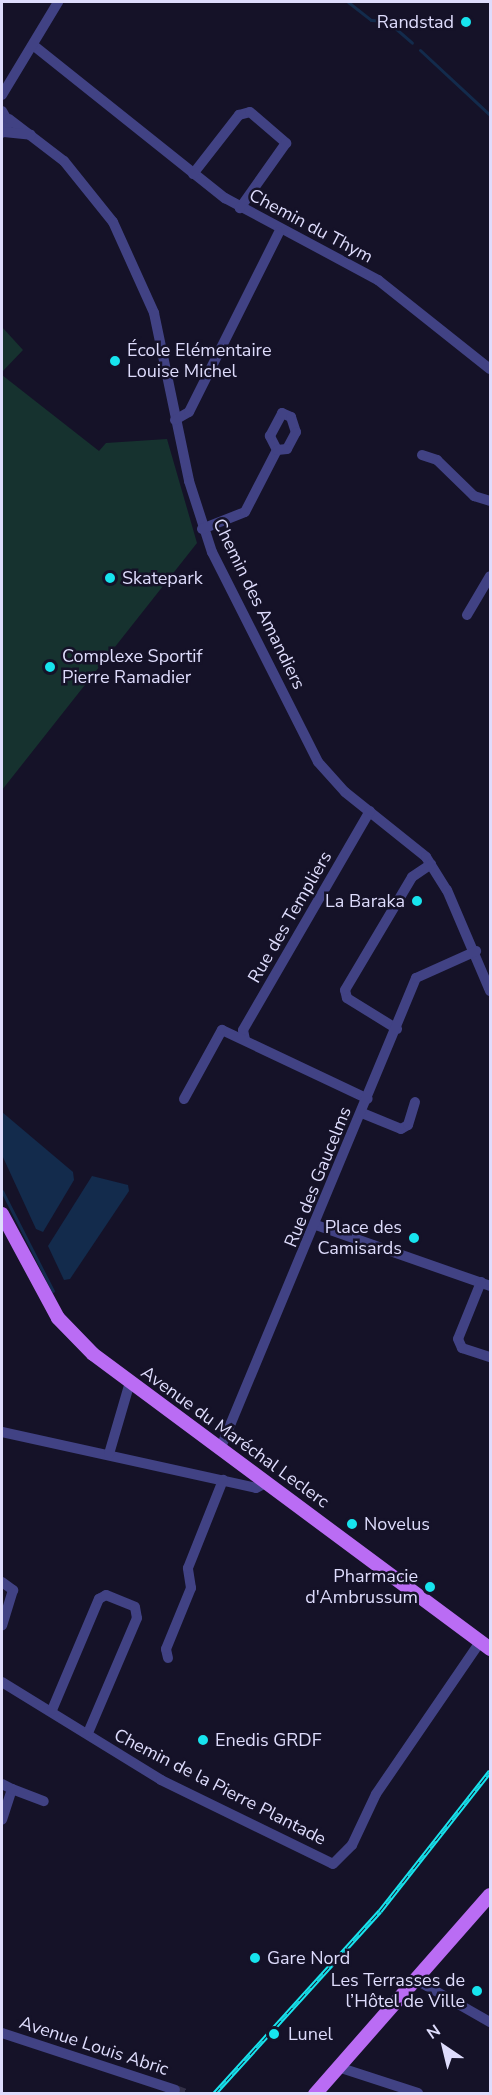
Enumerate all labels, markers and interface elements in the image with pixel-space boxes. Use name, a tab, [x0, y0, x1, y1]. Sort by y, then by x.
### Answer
place label: Randstad	[377, 11, 454, 33]
marker: Randstad	[459, 15, 473, 29]
street label: Chemin du Thym	[245, 184, 377, 268]
place label: École Elémentaire Louise Michel	[127, 340, 271, 382]
marker: École Elémentaire Louise Michel	[108, 354, 122, 368]
street label: Chemin des Amandiers	[208, 515, 310, 693]
place label: Skatepark	[122, 567, 203, 589]
marker: Skatepark	[103, 571, 117, 585]
place label: Complexe Sportif Pierre Ramadier	[62, 646, 203, 688]
marker: Complexe Sportif Pierre Ramadier	[43, 660, 57, 674]
street label: Rue des Templiers	[243, 847, 337, 987]
place label: La Baraka	[325, 890, 405, 912]
marker: La Baraka	[410, 894, 424, 908]
street label: Rue des Gaucelms	[280, 1104, 356, 1250]
place label: Place des Camisards	[317, 1217, 402, 1260]
marker: Place des Camisards	[407, 1231, 421, 1245]
street label: Avenue du Maréchal Leclerc	[137, 1362, 333, 1512]
place label: Novelus	[364, 1513, 430, 1535]
marker: Novelus	[345, 1517, 359, 1531]
place label: Pharmacie d'Ambrussum	[305, 1566, 418, 1608]
marker: Pharmacie d'Ambrussum	[423, 1580, 437, 1594]
street label: Chemin de la Pierre Plantade	[110, 1724, 330, 1850]
place label: Enedis GRDF	[215, 1729, 322, 1751]
marker: Enedis GRDF	[196, 1733, 210, 1747]
place label: Gare Nord	[267, 1947, 350, 1969]
marker: Gare Nord	[248, 1951, 262, 1965]
place label: Les Terrasses de l’Hôtel de Ville	[331, 1970, 465, 2012]
marker: Les Terrasses de l’Hôtel de Ville	[470, 1984, 484, 1998]
street label: Avenue Louis Abric	[17, 2012, 171, 2080]
north arrow	[414, 2017, 474, 2077]
text: N	[422, 2020, 445, 2045]
place label: Lunel	[288, 2023, 333, 2045]
marker: Lunel	[265, 2025, 283, 2043]

